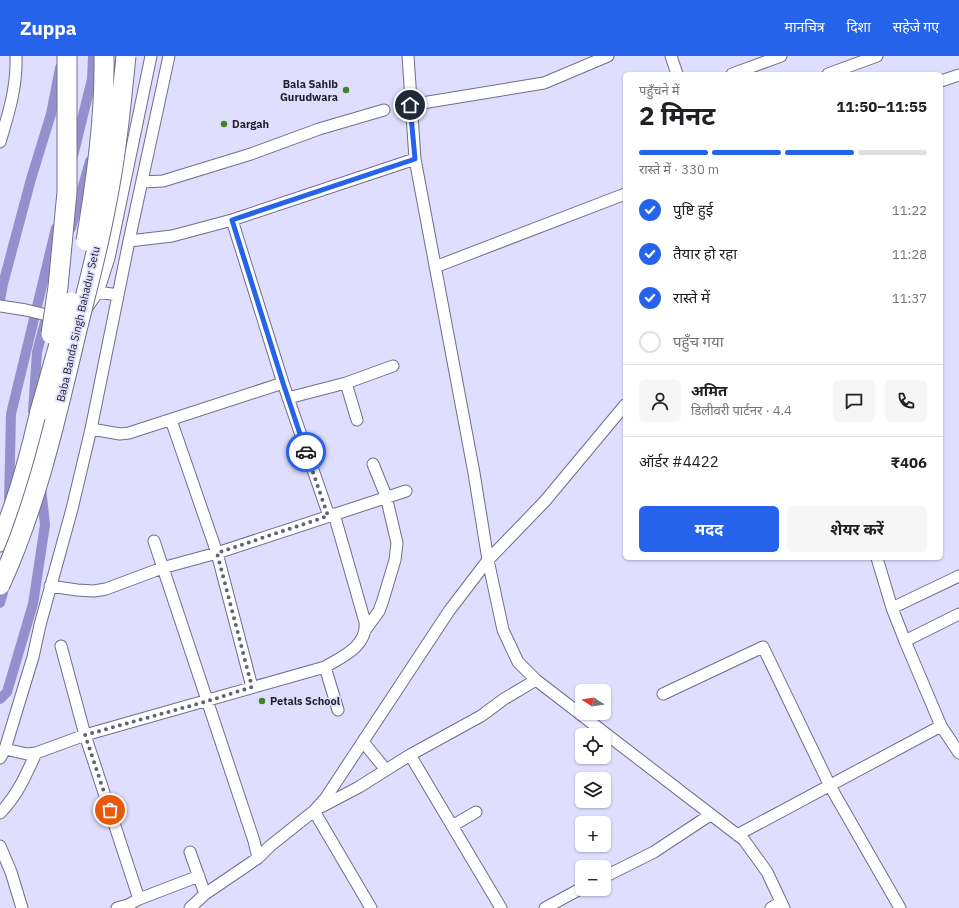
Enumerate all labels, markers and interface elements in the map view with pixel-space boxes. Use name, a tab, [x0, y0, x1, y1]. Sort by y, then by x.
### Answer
text: Zuppa	[20, 16, 77, 40]
text: मानचित्र	[785, 18, 825, 36]
text: दिशा	[847, 18, 871, 36]
text: सहेजे गए	[893, 18, 939, 36]
place label: Bala Sahib Gurudwara	[280, 77, 338, 104]
text: पहुँचने में	[639, 82, 680, 99]
marker: Bala Sahib Gurudwara	[341, 85, 351, 95]
pin	[393, 88, 427, 122]
icon: home	[399, 94, 421, 116]
text: 11:50–11:55	[836, 97, 927, 116]
text: 2 मिनट	[639, 98, 715, 132]
place label: Dargah	[232, 117, 269, 131]
marker: Dargah	[219, 119, 229, 129]
text: रास्ते में · 330 m	[639, 161, 719, 178]
icon: check	[639, 199, 661, 221]
text: पुष्टि हुई	[673, 200, 713, 219]
text: 11:22	[892, 202, 927, 219]
icon: check	[639, 243, 661, 265]
text: तैयार हो रहा	[673, 244, 737, 263]
street label: Baba Banda Singh Bahadur Setu	[53, 245, 103, 403]
text: 11:28	[892, 246, 927, 263]
icon: check	[639, 287, 661, 309]
text: रास्ते में	[673, 288, 710, 307]
text: 11:37	[892, 290, 927, 307]
text: पहुँच गया	[673, 332, 724, 351]
button: person	[639, 380, 681, 422]
button: chat	[833, 380, 875, 422]
button: phone	[885, 380, 927, 422]
text: अमित	[691, 381, 727, 400]
text: डिलीवरी पार्टनर · 4.4	[691, 402, 792, 419]
courier	[286, 432, 326, 472]
icon: car	[295, 441, 317, 463]
text: ऑर्डर #4422	[639, 452, 719, 471]
text: ₹406	[891, 453, 927, 472]
button: मदद	[639, 506, 779, 552]
button: शेयर करें	[787, 506, 927, 552]
north arrow	[575, 684, 611, 720]
map controls	[575, 684, 611, 896]
place label: Petals School	[270, 694, 341, 708]
marker: Petals School	[257, 696, 267, 706]
button: locate	[575, 728, 611, 764]
button: layers	[575, 772, 611, 808]
pin	[93, 793, 127, 827]
icon: bag	[99, 799, 121, 821]
button: +	[575, 816, 611, 852]
button: −	[575, 860, 611, 896]

